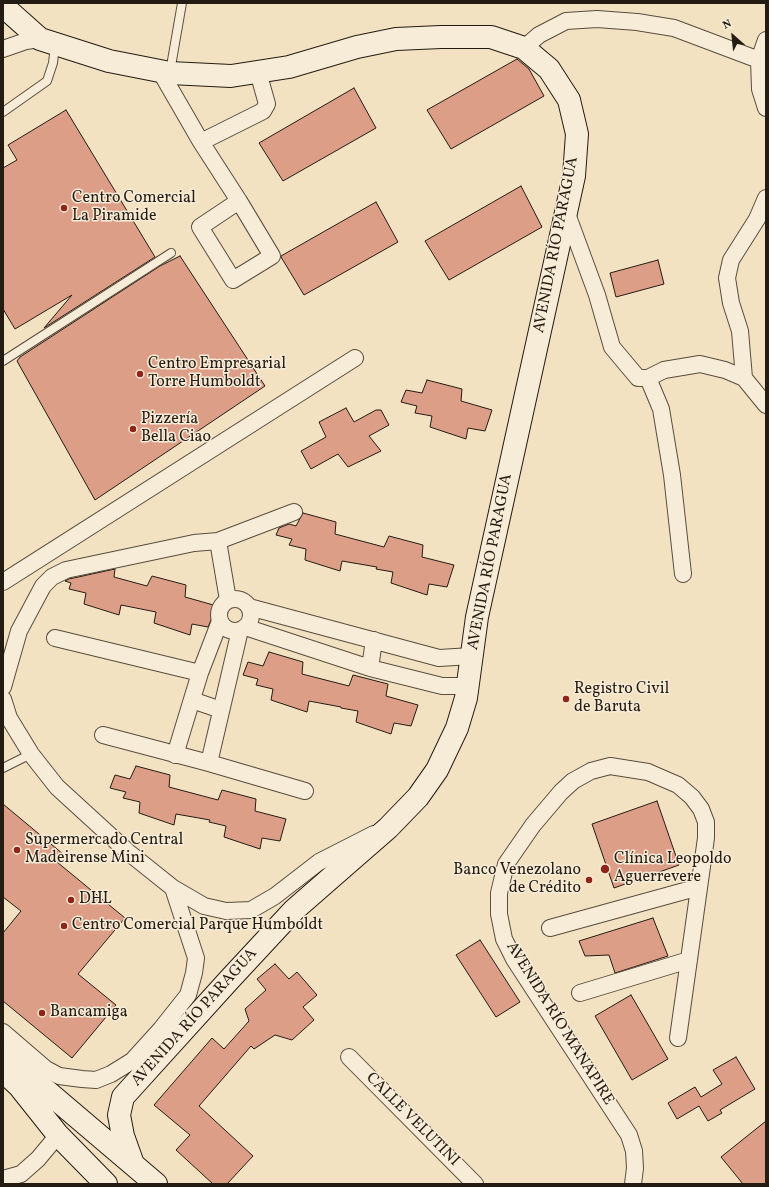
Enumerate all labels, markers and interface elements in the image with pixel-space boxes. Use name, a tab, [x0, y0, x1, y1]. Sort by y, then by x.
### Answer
north arrow	[713, 16, 753, 56]
text: N	[720, 16, 734, 33]
street label: AVENIDA RÍO PARAGUA	[530, 155, 584, 335]
place label: Centro Comercial La Piramide	[72, 189, 196, 227]
marker: Centro Comercial La Piramide	[59, 203, 69, 213]
place label: Centro Empresarial Torre Humboldt	[148, 355, 286, 393]
marker: Centro Empresarial Torre Humboldt	[135, 369, 145, 379]
place label: Pizzería Bella Ciao	[141, 410, 211, 448]
marker: Pizzería Bella Ciao	[128, 424, 138, 434]
street label: AVENIDA RÍO PARAGUA	[464, 472, 518, 652]
place label: Registro Civil de Baruta	[574, 680, 669, 718]
marker: Registro Civil de Baruta	[561, 694, 571, 704]
place label: Supermercado Central Madeirense Mini	[25, 831, 183, 869]
marker: Supermercado Central Madeirense Mini	[12, 845, 22, 855]
place label: Clínica Leopoldo Aguerrevere	[614, 850, 732, 888]
place label: Banco Venezolano de Crédito	[453, 861, 581, 899]
marker: Clínica Leopoldo Aguerrevere	[599, 863, 611, 875]
marker: Banco Venezolano de Crédito	[584, 875, 594, 885]
place label: DHL	[79, 890, 112, 910]
marker: DHL	[66, 895, 76, 905]
place label: Centro Comercial Parque Humboldt	[72, 916, 323, 936]
marker: Centro Comercial Parque Humboldt	[59, 921, 69, 931]
street label: AVENIDA RÍO MANAPIRE	[501, 939, 617, 1109]
street label: AVENIDA RÍO PARAGUA	[128, 945, 262, 1091]
place label: Bancamiga	[50, 1003, 128, 1023]
marker: Bancamiga	[37, 1008, 47, 1018]
street label: CALLE VELUTINI	[361, 1069, 463, 1171]

